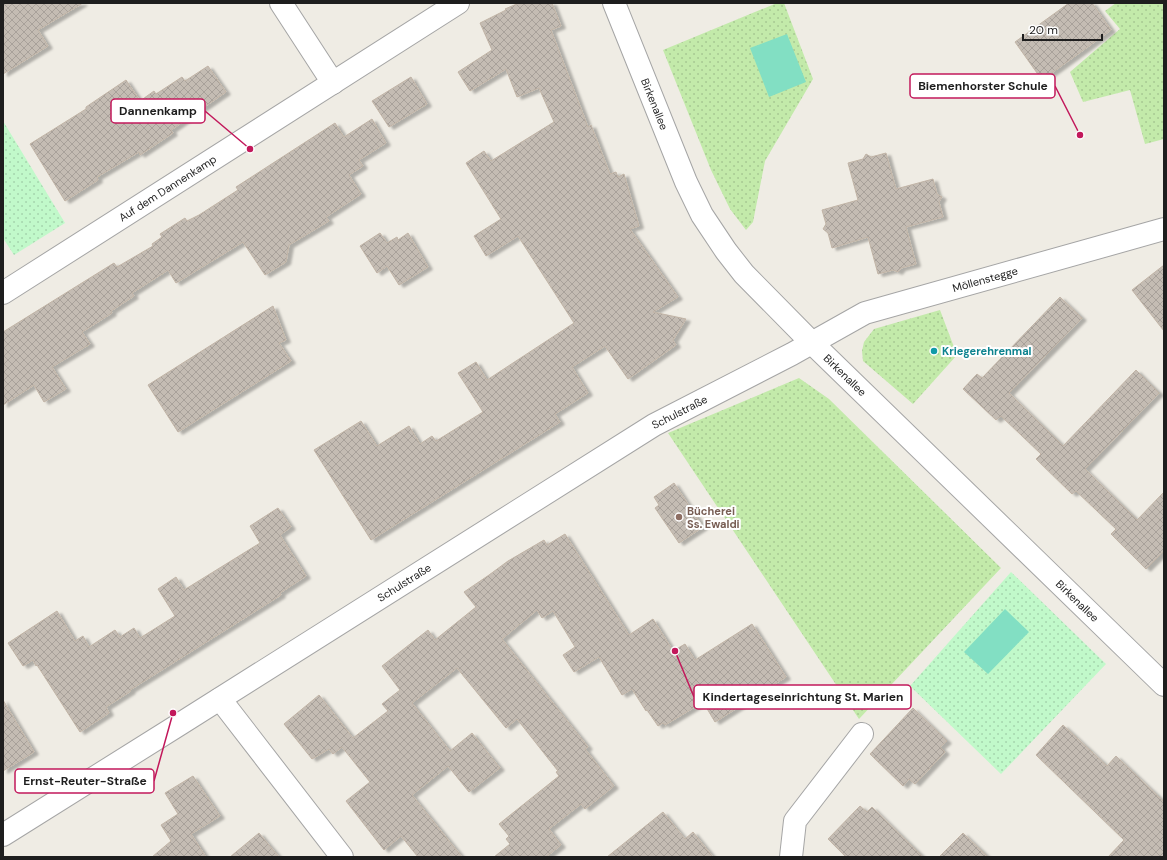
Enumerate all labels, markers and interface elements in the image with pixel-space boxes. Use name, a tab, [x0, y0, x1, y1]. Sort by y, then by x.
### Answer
scale bar	[1023, 16, 1102, 42]
text: 20 m	[1029, 22, 1058, 38]
callout: Biemenhorster Schule	[910, 74, 1055, 98]
street label: Birkenallee	[638, 76, 671, 132]
text: Biemenhorster Schule	[918, 78, 1048, 94]
callout: Dannenkamp	[111, 99, 205, 123]
text: Dannenkamp	[119, 103, 197, 119]
street label: Auf dem Dannenkamp	[116, 152, 219, 224]
street label: Möllenstegge	[951, 263, 1019, 295]
place label: Kriegerehrenmal	[942, 344, 1032, 358]
marker: Kriegerehrenmal	[929, 346, 939, 356]
street label: Birkenallee	[821, 351, 869, 399]
street label: Schulstraße	[649, 392, 710, 432]
place label: Bücherei Ss. Ewaldi	[687, 504, 740, 531]
marker: Bücherei Ss. Ewaldi	[674, 512, 684, 522]
street label: Schulstraße	[375, 560, 434, 605]
street label: Birkenallee	[1053, 577, 1102, 625]
callout: Kindertageseinrichtung St. Marien	[694, 685, 911, 709]
text: Kindertageseinrichtung St. Marien	[703, 689, 903, 705]
callout: Ernst-Reuter-Straße	[15, 769, 154, 793]
text: Ernst-Reuter-Straße	[23, 773, 147, 789]

